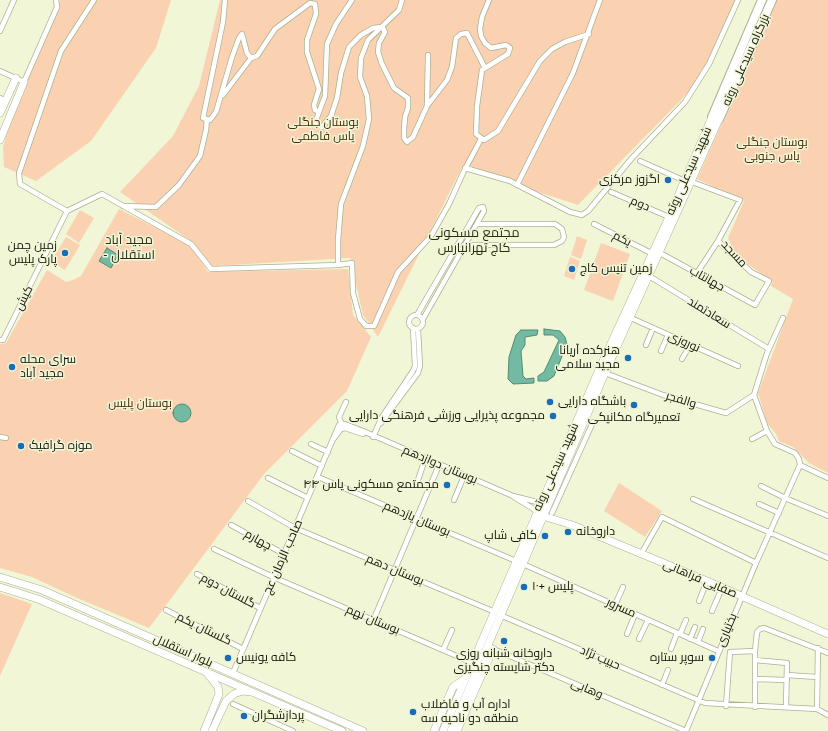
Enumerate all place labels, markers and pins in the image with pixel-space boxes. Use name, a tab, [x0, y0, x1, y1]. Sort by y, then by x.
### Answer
place label: اگزوز مرکزی	[599, 173, 660, 187]
marker: اگزوز مرکزی	[663, 175, 673, 185]
place label: زمین چمن پارک پلیس	[8, 239, 57, 267]
marker: زمین چمن پارک پلیس	[60, 248, 70, 258]
place label: زمین تنیس کاج	[580, 262, 652, 276]
marker: زمین تنیس کاج	[567, 264, 577, 274]
place label: هنرکده آریانا مجید سلامی	[556, 344, 620, 372]
place label: سرای محله مجید آباد	[20, 353, 76, 381]
marker: هنرکده آریانا مجید سلامی	[623, 353, 633, 363]
marker: سرای محله مجید آباد	[7, 362, 17, 372]
place label: باشگاه دارایی	[558, 395, 626, 409]
marker: باشگاه دارایی	[545, 397, 555, 407]
marker: تعمیرگاه مکانیکی	[629, 400, 639, 410]
place label: مجموعه پذیرایی ورزشی فرهنگی دارایی	[349, 409, 545, 423]
marker: مجموعه پذیرایی ورزشی فرهنگی دارایی	[548, 411, 558, 421]
place label: تعمیرگاه مکانیکی	[588, 411, 680, 425]
place label: موزه گرافیک	[29, 439, 93, 453]
marker: موزه گرافیک	[16, 441, 26, 451]
place label: مجمتمع مسکونی یاس ۴۴	[303, 478, 439, 492]
marker: مجمتمع مسکونی یاس ۴۴	[442, 480, 452, 490]
place label: داروخانه	[576, 525, 615, 539]
marker: داروخانه	[563, 527, 573, 537]
place label: کافی شاپ	[484, 529, 537, 543]
marker: کافی شاپ	[540, 531, 550, 541]
place label: پلیس +۱۰	[532, 580, 573, 594]
marker: پلیس +۱۰	[519, 582, 529, 592]
marker: داروخانه شبانه روزی دکتر شایسته چنگیزی	[499, 636, 509, 646]
place label: داروخانه شبانه روزی دکتر شایسته چنگیزی	[454, 647, 554, 675]
place label: کافه یونیس	[236, 651, 296, 665]
place label: سوپر ستاره	[650, 651, 704, 665]
marker: کافه یونیس	[223, 653, 233, 663]
marker: سوپر ستاره	[707, 653, 717, 663]
place label: اداره آب و فاضلاب منطقه دو ناحیه سه	[421, 698, 518, 726]
marker: اداره آب و فاضلاب منطقه دو ناحیه سه	[408, 707, 418, 717]
place label: پردازشگران	[252, 709, 304, 723]
marker: پردازشگران	[239, 711, 249, 721]

